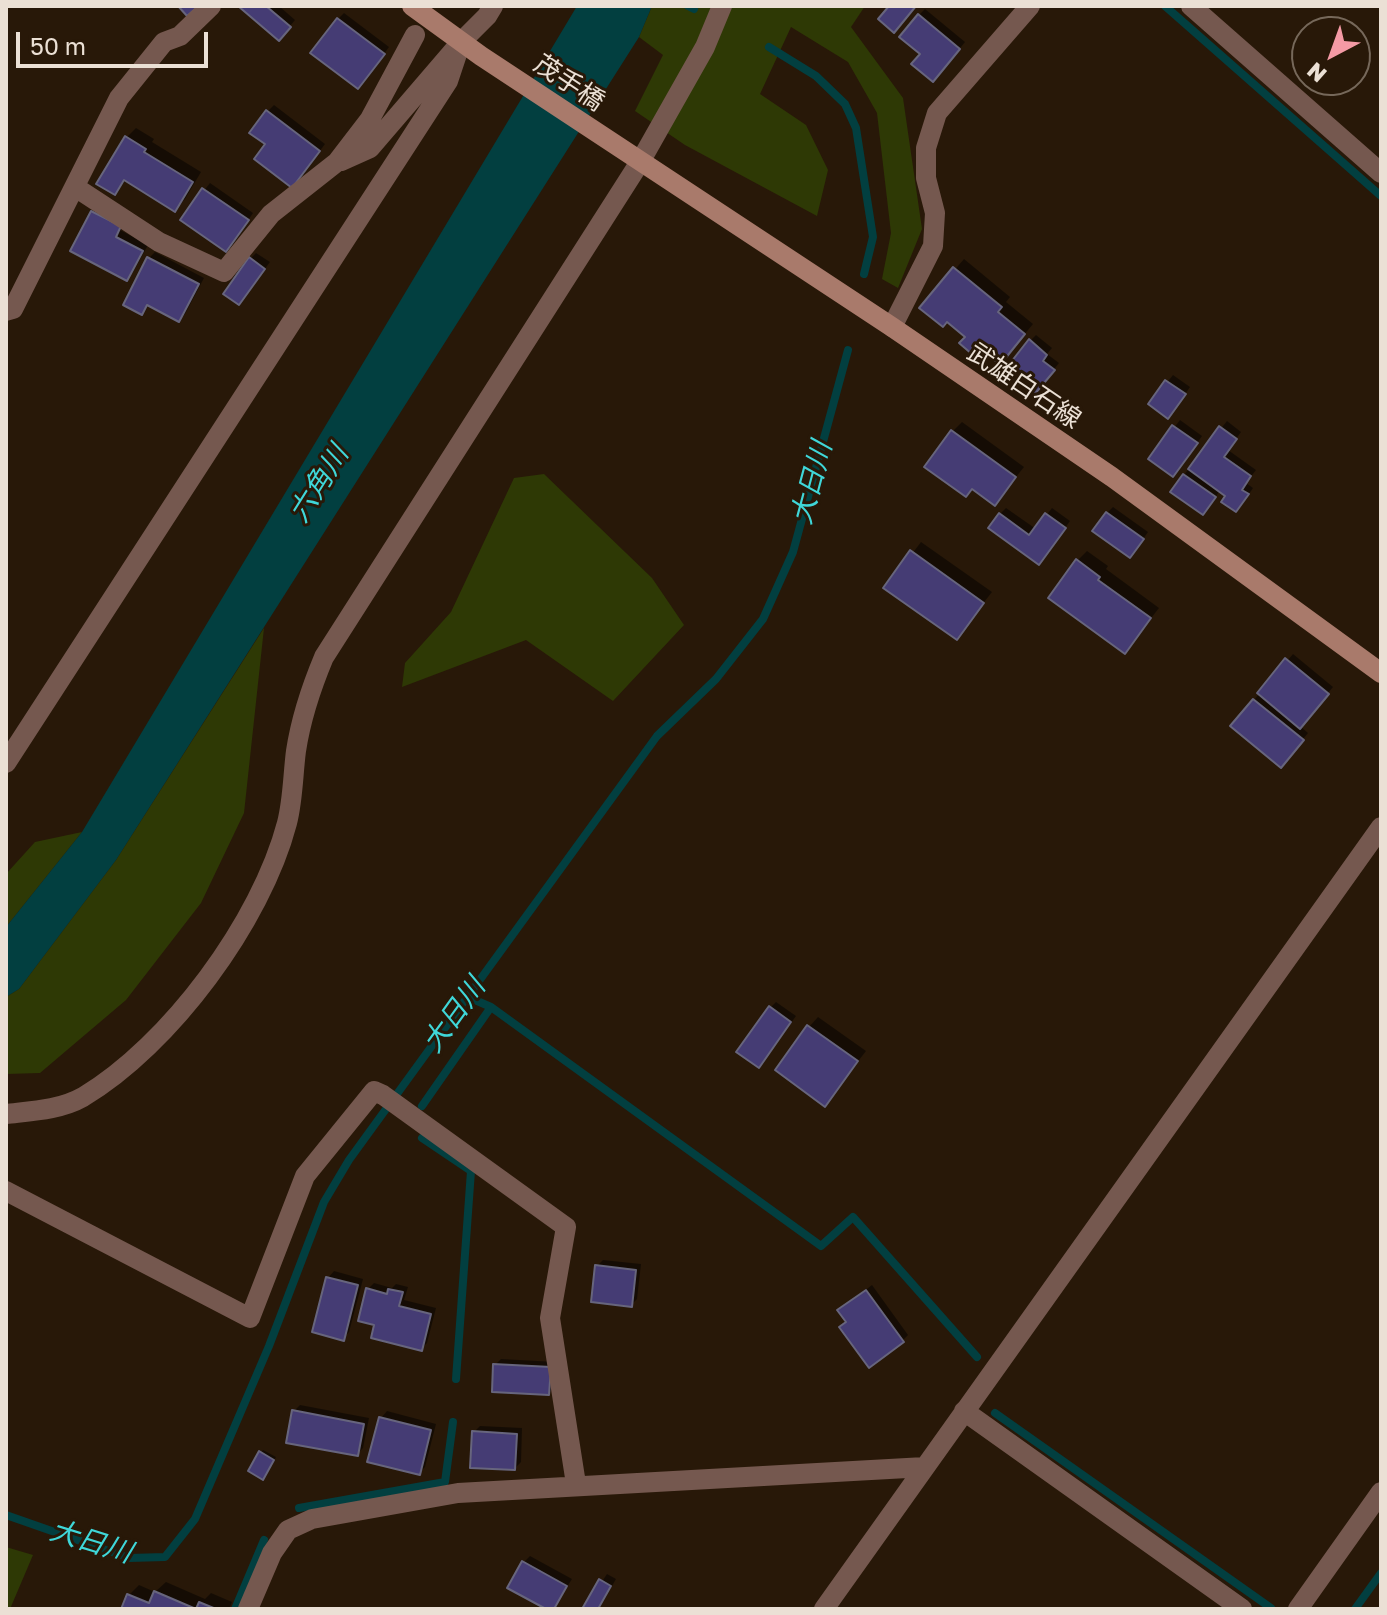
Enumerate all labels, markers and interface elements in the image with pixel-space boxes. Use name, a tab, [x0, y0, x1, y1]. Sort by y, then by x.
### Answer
scale bar	[20, 16, 212, 66]
north arrow	[1291, 16, 1371, 96]
text: 50 m	[30, 31, 86, 60]
street label: 茂手橋	[528, 48, 610, 118]
text: N	[1301, 57, 1331, 89]
street label: 武雄白石線	[961, 337, 1087, 435]
water label: 大日川	[785, 438, 839, 528]
water label: 六角川	[282, 439, 356, 529]
water label: 大日川	[416, 971, 492, 1059]
water label: 大日川	[46, 1514, 136, 1570]

